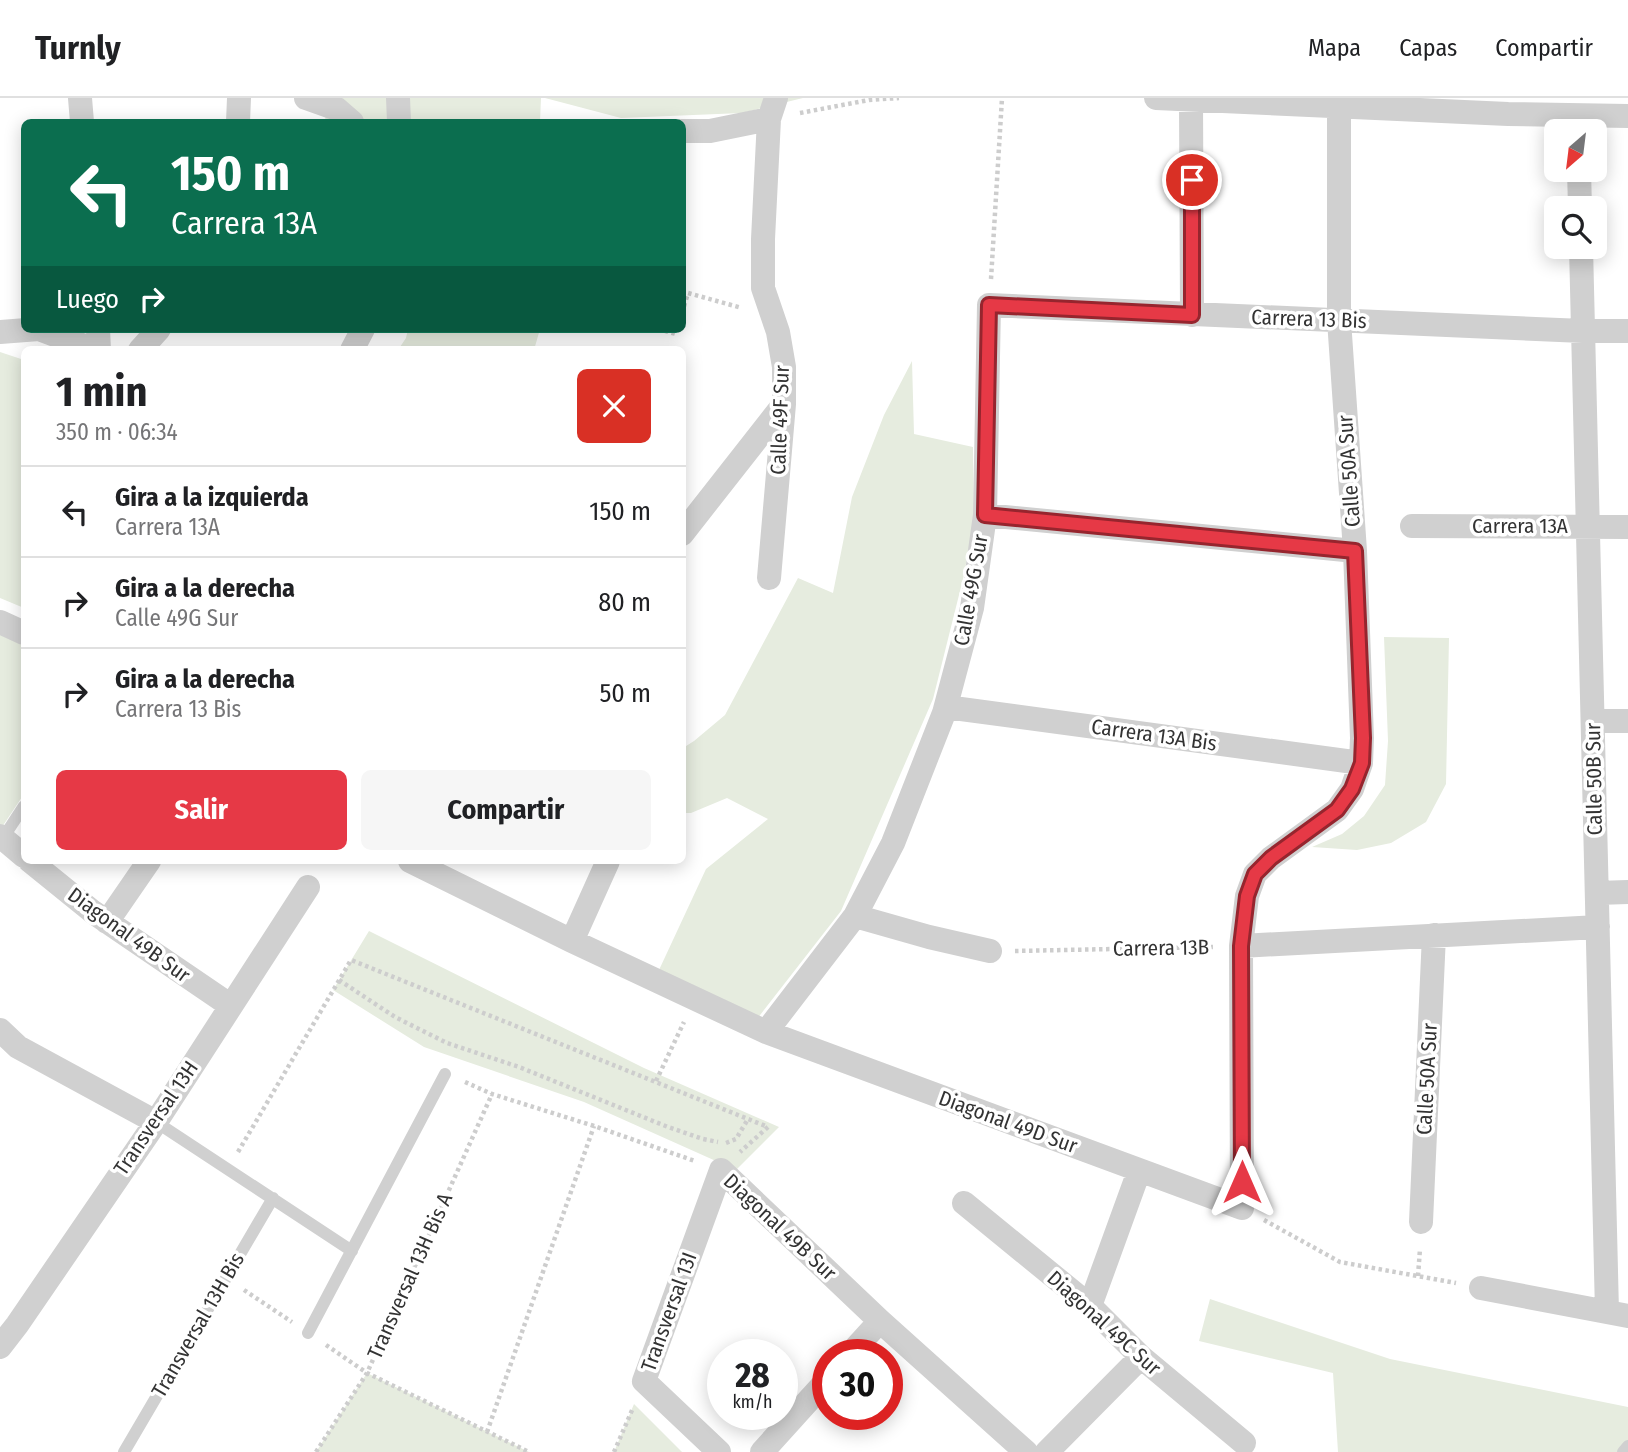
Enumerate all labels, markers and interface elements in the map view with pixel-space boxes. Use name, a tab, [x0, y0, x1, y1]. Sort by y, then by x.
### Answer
text: Turnly	[35, 28, 121, 68]
text: Mapa	[1308, 34, 1361, 62]
text: Capas	[1399, 34, 1457, 62]
text: Compartir	[1495, 34, 1593, 62]
north arrow	[1544, 119, 1606, 182]
map controls	[1544, 119, 1607, 259]
text: 150 m	[171, 144, 290, 203]
icon: left	[56, 147, 147, 238]
pin	[1162, 150, 1222, 210]
icon: arrive	[1173, 161, 1211, 199]
button: search	[1544, 196, 1607, 259]
text: Carrera 13A	[171, 204, 317, 242]
icon: right	[133, 280, 171, 318]
text: Luego	[56, 284, 119, 315]
street label: Carrera 13 Bis	[1251, 304, 1367, 334]
street label: Calle 49F Sur	[765, 364, 795, 475]
text: 1 min	[56, 367, 147, 417]
button: close	[577, 369, 651, 443]
street label: Calle 50A Sur	[1332, 414, 1366, 528]
text: 350 m · 06:34	[56, 418, 178, 446]
text: Gira a la izquierda	[115, 482, 309, 513]
icon: left	[56, 493, 94, 531]
text: 150 m	[589, 496, 651, 527]
text: Carrera 13A	[115, 513, 220, 541]
street label: Carrera 13A	[1472, 513, 1568, 539]
street label: Calle 49G Sur	[948, 532, 994, 648]
text: Gira a la derecha	[115, 573, 295, 604]
icon: right	[56, 584, 94, 622]
text: 80 m	[598, 587, 651, 618]
text: Calle 49G Sur	[115, 604, 238, 632]
text: Gira a la derecha	[115, 664, 295, 695]
icon: right	[56, 675, 94, 713]
text: 50 m	[599, 678, 651, 709]
text: Carrera 13 Bis	[115, 695, 241, 723]
street label: Carrera 13A Bis	[1090, 713, 1218, 757]
street label: Calle 50B Sur	[1580, 722, 1608, 835]
button: Salir	[56, 770, 347, 850]
button: Compartir	[361, 770, 651, 850]
street label: Diagonal 49B Sur	[63, 882, 196, 989]
street label: Carrera 13B	[1113, 934, 1209, 962]
street label: Calle 50A Sur	[1411, 1022, 1443, 1136]
street label: Transversal 13H	[108, 1056, 204, 1180]
street label: Diagonal 49D Sur	[935, 1085, 1081, 1159]
position arrow	[1205, 1145, 1279, 1219]
street label: Diagonal 49B Sur	[718, 1168, 842, 1286]
street label: Transversal 13H Bis A	[362, 1189, 458, 1363]
street label: Transversal 13H Bis	[146, 1248, 250, 1402]
street label: Transversal 13I	[635, 1249, 703, 1375]
street label: Diagonal 49C Sur	[1042, 1265, 1167, 1381]
speed limit sign: 30	[812, 1339, 903, 1430]
text: 28	[735, 1354, 770, 1396]
text: km/h	[732, 1391, 773, 1413]

